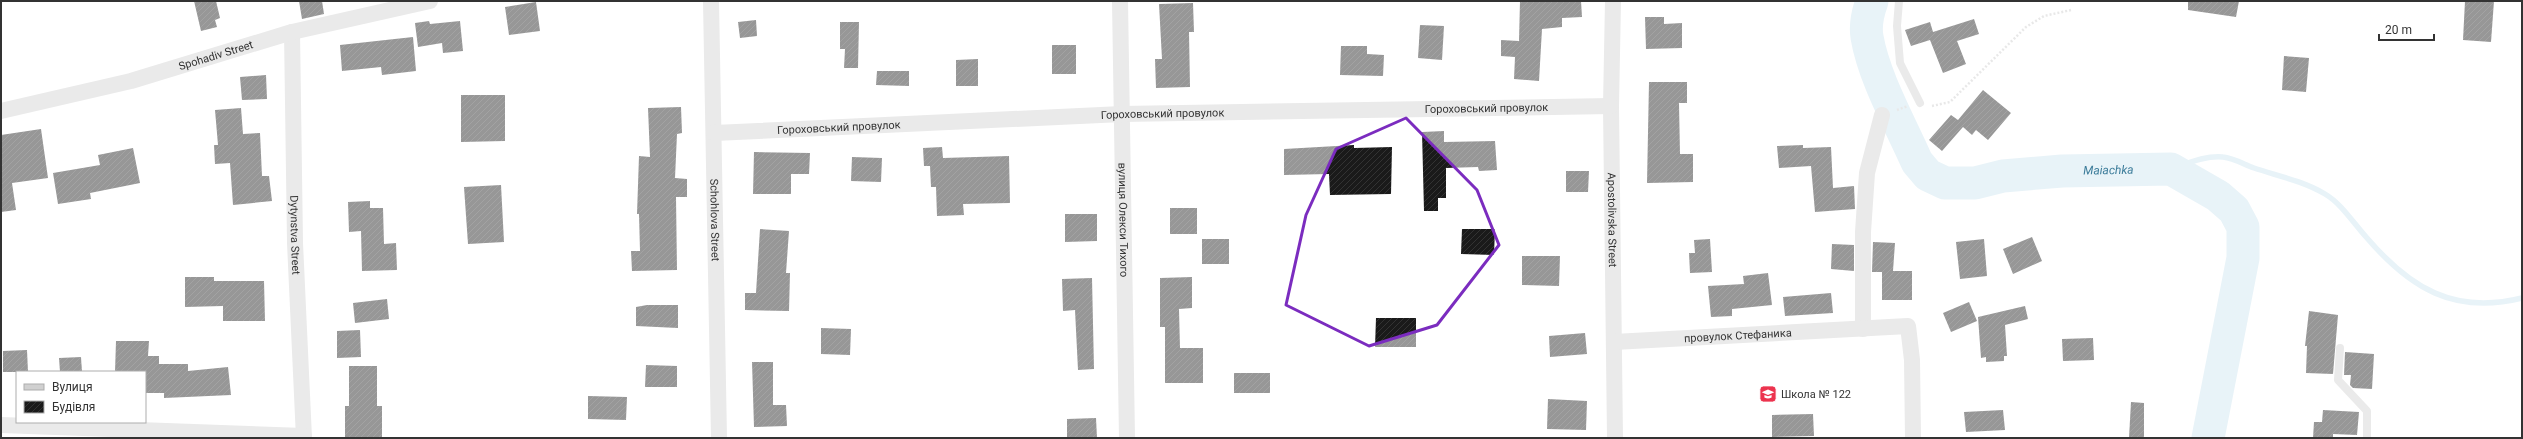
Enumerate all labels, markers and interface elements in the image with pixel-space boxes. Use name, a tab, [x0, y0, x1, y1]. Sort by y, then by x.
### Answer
scale bar	[2379, 16, 2434, 42]
text: 20 m	[2385, 23, 2412, 37]
street label: Spohadiv Street	[177, 38, 255, 73]
street label: Гороховський провулок	[1425, 101, 1548, 116]
street label: Гороховський провулок	[1101, 106, 1224, 122]
street label: Гороховський провулок	[777, 118, 901, 137]
street label: вулиця Олекси Тихого	[1116, 163, 1130, 277]
water label: Maiachka	[2083, 163, 2134, 178]
street label: Apostolivska Street	[1605, 172, 1619, 268]
street label: Schohlova Street	[707, 179, 722, 262]
street label: Dytynstva Street	[287, 195, 302, 276]
street label: провулок Стефаника	[1684, 326, 1792, 345]
legend	[16, 371, 146, 423]
text: Вулиця	[52, 380, 93, 394]
school or university icon: Школа № 122	[1758, 384, 1778, 404]
place label: Школа № 122	[1781, 388, 1851, 401]
text: Будівля	[52, 400, 95, 414]

